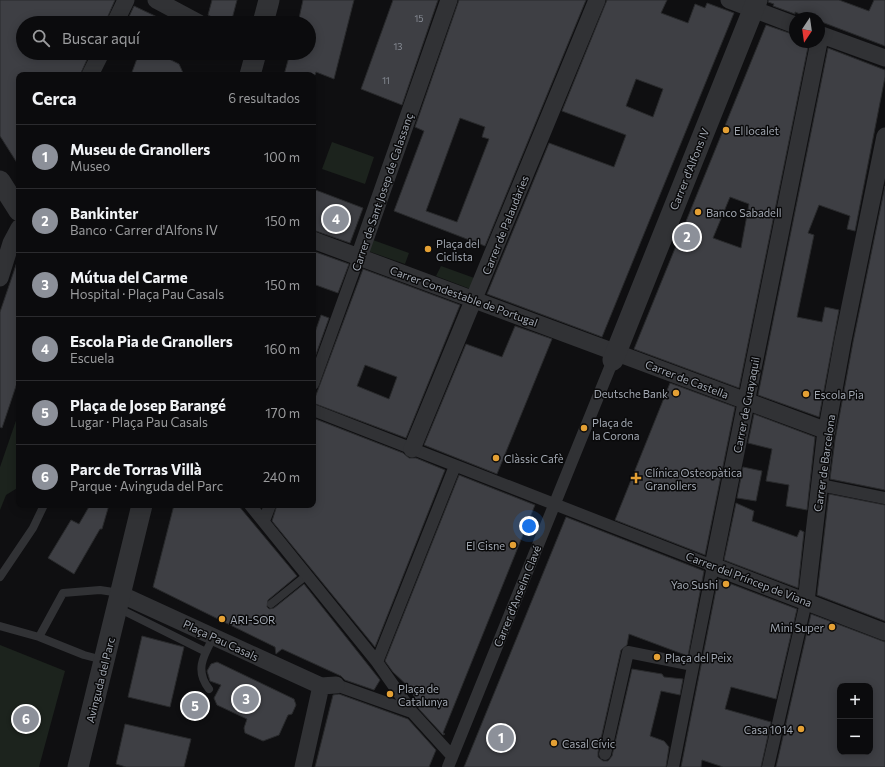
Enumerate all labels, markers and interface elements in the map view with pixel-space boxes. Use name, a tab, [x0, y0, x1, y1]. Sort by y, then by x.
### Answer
north arrow	[789, 12, 825, 48]
house number: 15	[414, 13, 424, 24]
search box	[16, 16, 316, 60]
icon: search	[30, 27, 52, 49]
text: Buscar aquí	[62, 29, 140, 47]
house number: 13	[394, 41, 402, 52]
house number: 11	[382, 75, 390, 86]
text: Cerca	[32, 88, 77, 109]
text: 6 resultados	[228, 90, 300, 106]
street label: Carrer de Sant Josep de Calassanç	[349, 111, 416, 273]
place label: El localet	[734, 124, 780, 137]
marker: El localet	[721, 125, 731, 135]
street label: Carrer d'Alfons IV	[667, 126, 712, 212]
text: Museu de Granollers	[70, 140, 210, 158]
text: 1	[42, 149, 48, 165]
text: 100 m	[264, 149, 300, 165]
text: Museo	[70, 158, 110, 174]
street label: Carrer de Palaudàries	[479, 173, 531, 277]
text: Bankinter	[70, 204, 138, 222]
pin: 4	[323, 204, 349, 234]
place label: Banco Sabadell	[706, 206, 781, 219]
marker: Banco Sabadell	[693, 207, 703, 217]
text: 2	[41, 213, 49, 229]
text: 150 m	[265, 213, 300, 229]
text: Banco · Carrer d'Alfons IV	[70, 222, 218, 238]
pin: 2	[674, 222, 700, 252]
place label: Plaça del Ciclista	[436, 237, 480, 263]
marker: Plaça del Ciclista	[423, 244, 433, 254]
street label: Carrer Condestable de Portugal	[388, 263, 540, 329]
text: Mútua del Carme	[70, 268, 188, 286]
text: 3	[41, 277, 49, 293]
text: 150 m	[265, 277, 300, 293]
text: Hospital · Plaça Pau Casals	[70, 286, 224, 302]
text: Escola Pia de Granollers	[70, 332, 233, 350]
text: 4	[41, 341, 49, 357]
text: 160 m	[264, 341, 300, 357]
text: Escuela	[70, 350, 114, 366]
street label: Carrer de Guayaquil	[730, 356, 762, 454]
street label: Carrer de Castella	[643, 357, 731, 401]
place label: Deutsche Bank	[594, 387, 668, 400]
marker: Deutsche Bank	[671, 388, 681, 398]
place label: Escola Pia	[814, 388, 864, 401]
marker: Escola Pia	[801, 389, 811, 399]
text: Plaça de Josep Barangé	[70, 396, 226, 414]
text: 5	[41, 405, 49, 421]
text: 170 m	[265, 405, 300, 421]
street label: Carrer de Barcelona	[811, 413, 837, 513]
text: Lugar · Plaça Pau Casals	[70, 414, 208, 430]
place label: Plaça de la Corona	[592, 416, 640, 442]
marker: Plaça de la Corona	[579, 423, 589, 433]
place label: Clàssic Cafè	[504, 452, 564, 465]
marker: Clàssic Cafè	[491, 453, 501, 463]
text: Parc de Torras Villà	[70, 460, 202, 478]
place label: Clínica Osteopàtica Granollers	[645, 466, 742, 492]
text: 6	[41, 469, 49, 485]
text: 240 m	[263, 469, 300, 485]
marker: Clínica Osteopàtica Granollers	[630, 472, 642, 484]
text: Parque · Avinguda del Parc	[70, 478, 223, 494]
your location	[519, 516, 539, 536]
place label: El Cisne	[466, 539, 505, 552]
marker: El Cisne	[508, 540, 518, 550]
street label: Carrer d'Anselm Clavé	[491, 543, 543, 649]
street label: Carrer del Príncep de Viana	[684, 549, 814, 609]
place label: Yao Sushi	[671, 578, 718, 591]
marker: Yao Sushi	[721, 579, 731, 589]
place label: ARI-SOR	[230, 613, 276, 626]
marker: ARI-SOR	[217, 614, 227, 624]
street label: Plaça Pau Casals	[181, 617, 261, 663]
place label: Mini Super	[770, 621, 825, 634]
marker: Mini Super	[827, 622, 837, 632]
street label: Avinguda del Parc	[83, 636, 117, 724]
place label: Plaça del Peix	[665, 651, 732, 664]
marker: Plaça del Peix	[652, 652, 662, 662]
place label: Plaça de Catalunya	[398, 682, 448, 708]
map controls	[837, 683, 873, 755]
button: +	[837, 683, 873, 719]
pin: 3	[233, 684, 259, 714]
marker: Plaça de Catalunya	[385, 689, 395, 699]
pin: 5	[182, 691, 208, 721]
pin: 6	[13, 704, 39, 734]
button: −	[837, 719, 873, 755]
pin: 1	[488, 723, 514, 753]
place label: Casa 1014	[744, 723, 793, 736]
marker: Casa 1014	[796, 724, 806, 734]
place label: Casal Cívic	[562, 737, 615, 750]
marker: Casal Cívic	[549, 738, 559, 748]

